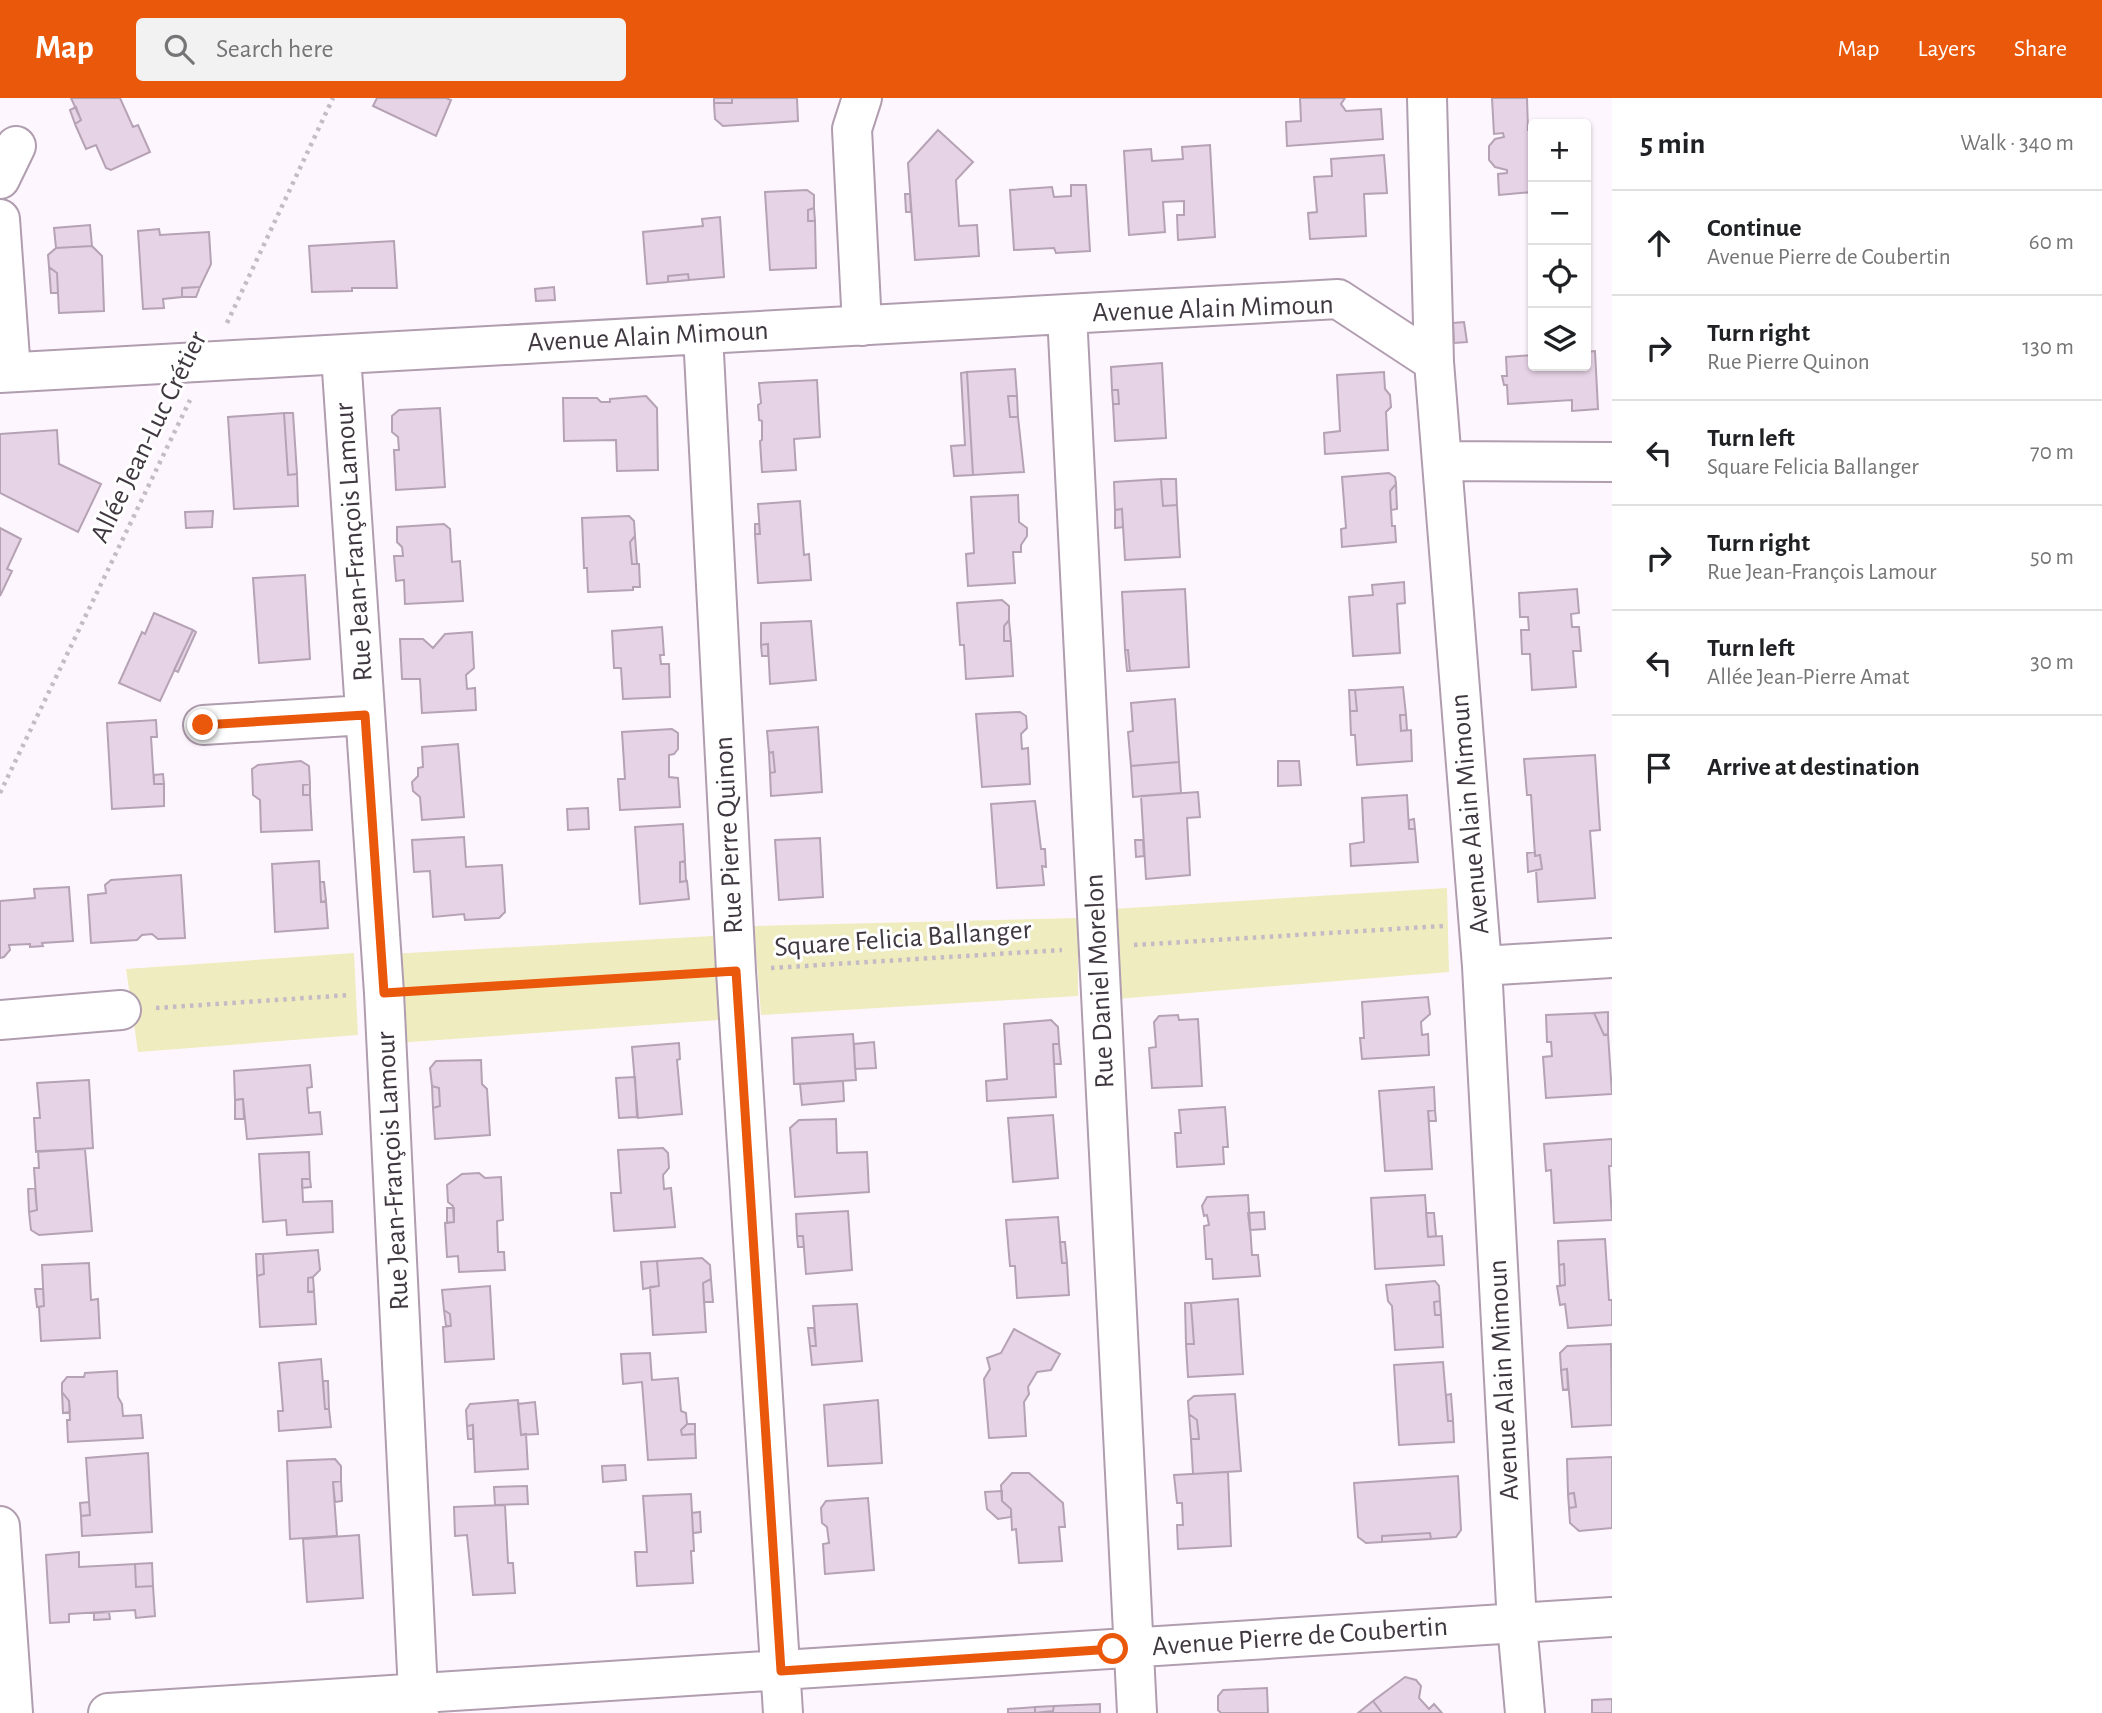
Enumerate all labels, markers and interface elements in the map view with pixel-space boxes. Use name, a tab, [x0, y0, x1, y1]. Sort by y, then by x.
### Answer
search box	[136, 18, 626, 81]
icon: search	[160, 30, 198, 68]
text: Map	[35, 32, 94, 65]
text: Search here	[216, 36, 334, 62]
text: Map	[1837, 37, 1879, 61]
text: Layers	[1917, 37, 1976, 61]
text: Share	[2014, 37, 2067, 61]
map controls	[1528, 119, 1591, 371]
button: +	[1528, 119, 1591, 182]
text: 5 min	[1640, 129, 1705, 159]
text: Walk · 340 m	[1960, 132, 2074, 155]
button: −	[1528, 182, 1591, 245]
text: Continue	[1707, 215, 1802, 241]
icon: ahead	[1640, 224, 1678, 262]
text: 60 m	[2029, 231, 2074, 254]
button: locate	[1528, 245, 1591, 308]
text: Avenue Pierre de Coubertin	[1707, 246, 1951, 269]
street label: Avenue Alain Mimoun	[1092, 291, 1334, 327]
button: layers	[1528, 308, 1591, 371]
street label: Avenue Alain Mimoun	[527, 317, 769, 357]
text: Turn right	[1707, 320, 1810, 346]
street label: Allée Jean-Luc Crétier	[86, 327, 212, 547]
icon: right	[1640, 329, 1678, 367]
text: 130 m	[2022, 336, 2074, 359]
text: Rue Pierre Quinon	[1707, 351, 1870, 374]
street label: Rue Jean-François Lamour	[330, 402, 378, 682]
text: Turn left	[1707, 425, 1795, 451]
icon: left	[1640, 434, 1678, 472]
text: 70 m	[2030, 441, 2074, 464]
text: Square Felicia Ballanger	[1707, 456, 1919, 479]
text: Turn right	[1707, 530, 1810, 556]
icon: right	[1640, 539, 1678, 577]
text: 50 m	[2030, 546, 2074, 569]
text: Rue Jean-François Lamour	[1707, 561, 1937, 584]
text: Turn left	[1707, 635, 1795, 661]
icon: left	[1640, 644, 1678, 682]
text: 30 m	[2030, 651, 2074, 674]
text: Allée Jean-Pierre Amat	[1707, 666, 1909, 689]
street label: Avenue Alain Mimoun	[1446, 692, 1494, 936]
route end	[187, 709, 218, 740]
street label: Rue Pierre Quinon	[710, 735, 748, 935]
icon: arrive	[1640, 749, 1678, 787]
text: Arrive at destination	[1707, 754, 1920, 780]
street label: Rue Daniel Morelon	[1080, 873, 1120, 1089]
street label: Square Felicia Ballanger	[773, 916, 1033, 962]
street label: Rue Jean-François Lamour	[372, 1031, 414, 1311]
street label: Avenue Alain Mimoun	[1484, 1259, 1524, 1501]
street label: Avenue Pierre de Coubertin	[1151, 1613, 1449, 1661]
route start	[1097, 1633, 1128, 1664]

